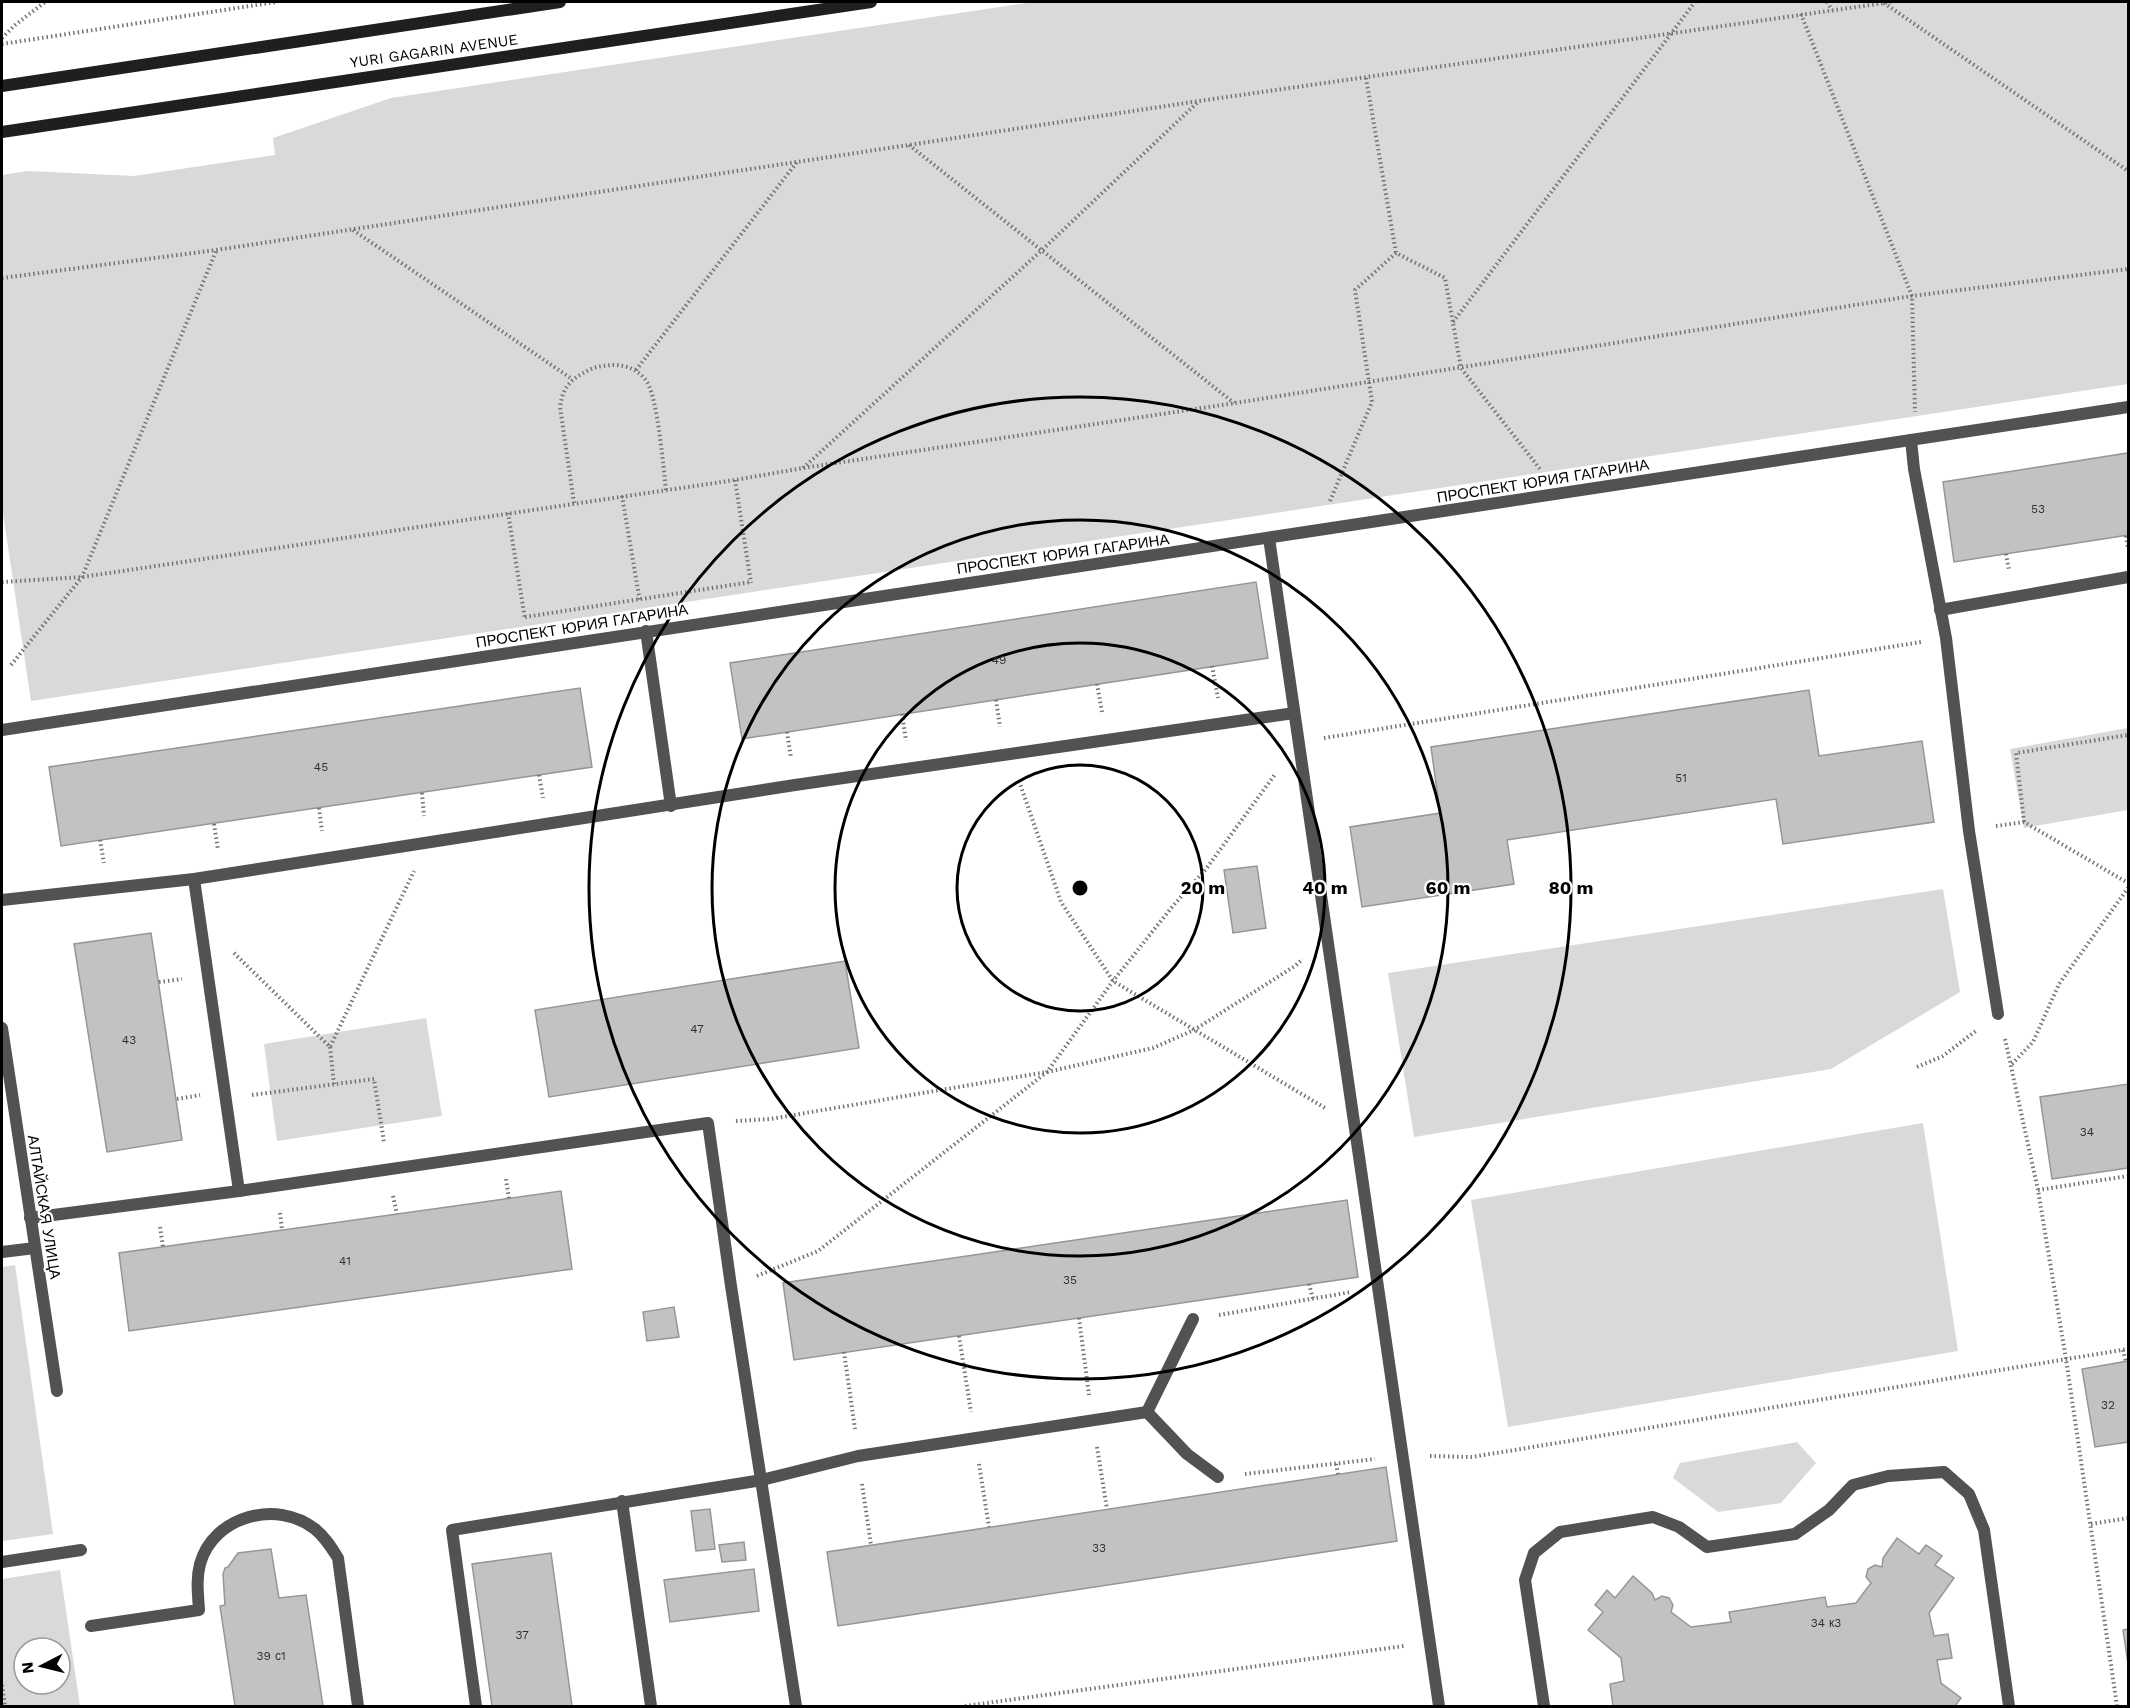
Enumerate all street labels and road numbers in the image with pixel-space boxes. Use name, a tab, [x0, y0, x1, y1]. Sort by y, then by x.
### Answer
street label: YURI GAGARIN AVENUE	[349, 30, 519, 72]
street label: ПРОСПЕКТ ЮРИЯ ГАГАРИНА	[1436, 455, 1650, 507]
street label: ПРОСПЕКТ ЮРИЯ ГАГАРИНА	[956, 530, 1170, 578]
street label: ПРОСПЕКТ ЮРИЯ ГАГАРИНА	[475, 600, 689, 652]
street label: АЛТАЙСКАЯ УЛИЦА	[24, 1134, 64, 1280]

